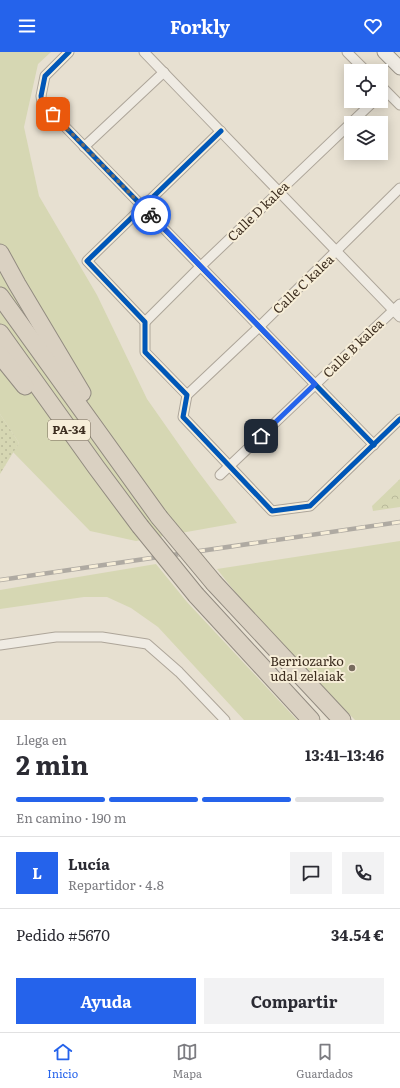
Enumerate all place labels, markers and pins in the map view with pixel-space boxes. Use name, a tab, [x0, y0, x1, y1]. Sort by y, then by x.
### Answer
pin	[36, 97, 70, 131]
pin	[244, 419, 278, 453]
place label: Berriozarko udal zelaiak	[270, 651, 345, 685]
marker: Berriozarko udal zelaiak	[347, 663, 357, 673]

